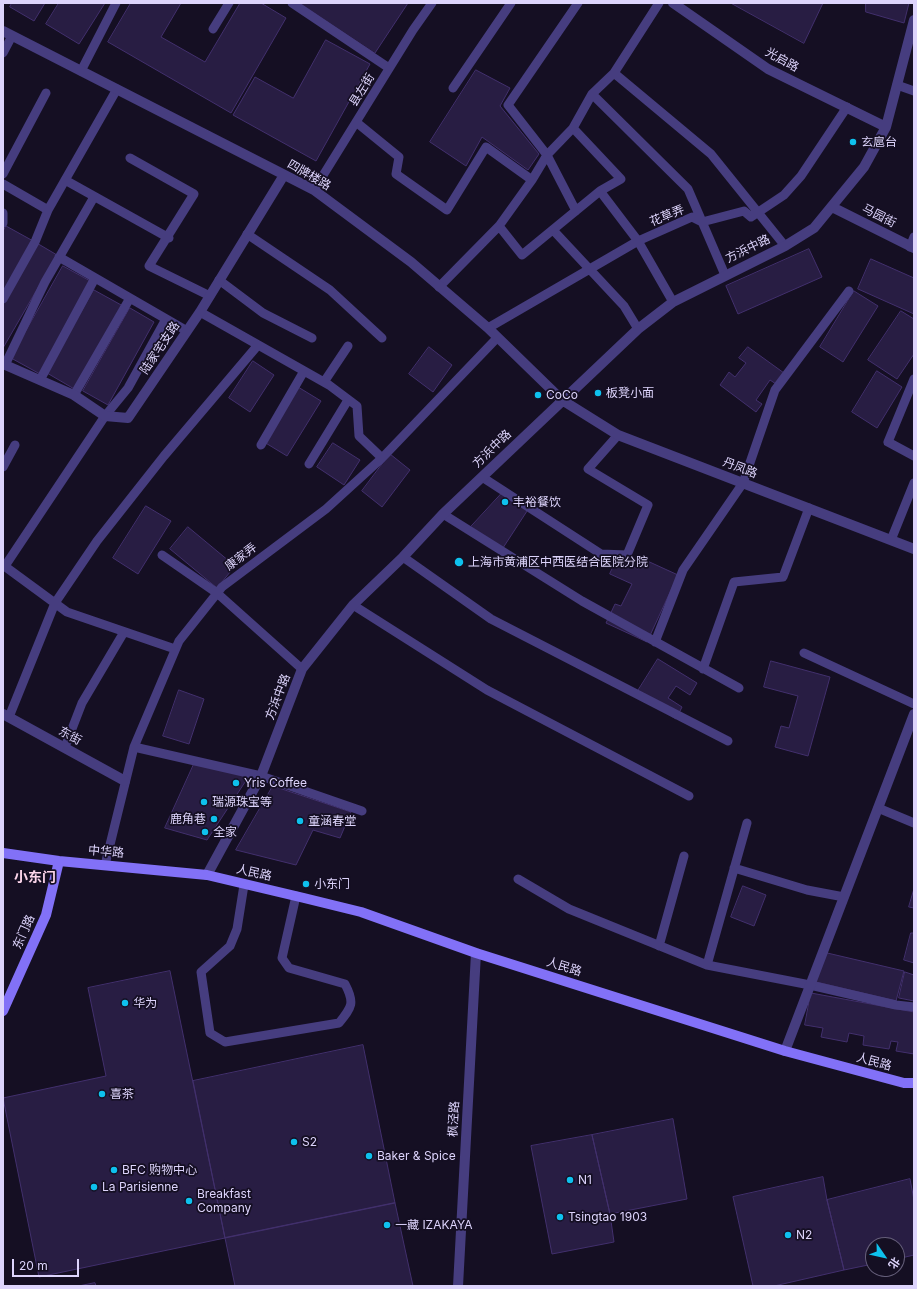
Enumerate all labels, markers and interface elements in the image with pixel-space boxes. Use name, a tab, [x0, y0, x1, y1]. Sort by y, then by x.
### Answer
street label: 光启路	[763, 45, 801, 75]
street label: 县左街	[346, 71, 378, 109]
place label: 玄扈台	[861, 135, 897, 149]
marker: 玄扈台	[848, 137, 858, 147]
street label: 四牌楼路	[285, 157, 333, 193]
street label: 马园街	[860, 201, 898, 231]
street label: 花草弄	[648, 203, 686, 229]
street label: 方浜中路	[723, 232, 773, 266]
street label: 陆家宅支路	[137, 319, 183, 377]
place label: 板凳小面	[606, 386, 654, 400]
place label: CoCo	[546, 388, 578, 402]
marker: 板凳小面	[593, 388, 603, 398]
marker: CoCo	[533, 390, 543, 400]
street label: 方浜中路	[470, 427, 514, 471]
street label: 丹凤路	[721, 455, 759, 481]
place label: 丰裕餐饮	[513, 495, 561, 509]
marker: 丰裕餐饮	[500, 497, 510, 507]
street label: 康家弄	[222, 540, 260, 574]
place label: 上海市黄浦区中西医结合医院分院	[468, 555, 648, 569]
marker: 上海市黄浦区中西医结合医院分院	[453, 556, 465, 568]
street label: 方浜中路	[263, 672, 293, 722]
street label: 东街	[56, 724, 84, 748]
place label: Yris Coffee	[244, 776, 307, 790]
marker: Yris Coffee	[231, 778, 241, 788]
place label: 瑞源珠宝等	[212, 795, 272, 809]
marker: 瑞源珠宝等	[199, 797, 209, 807]
place label: 鹿角巷	[170, 812, 206, 826]
marker: 鹿角巷	[209, 814, 219, 824]
place label: 童涵春堂	[308, 814, 356, 828]
marker: 童涵春堂	[295, 816, 305, 826]
place label: 全家	[213, 825, 237, 839]
marker: 全家	[200, 827, 210, 837]
street label: 中华路	[87, 843, 125, 861]
street label: 人民路	[235, 862, 273, 884]
district label: 小东门	[14, 870, 56, 886]
place label: 小东门	[314, 877, 350, 891]
marker: 小东门	[301, 879, 311, 889]
street label: 东门路	[10, 913, 38, 951]
street label: 人民路	[545, 955, 583, 979]
place label: 华为	[133, 996, 157, 1010]
marker: 华为	[120, 998, 130, 1008]
street label: 人民路	[855, 1050, 893, 1074]
place label: 喜茶	[110, 1087, 134, 1101]
marker: 喜茶	[97, 1089, 107, 1099]
street label: 枫泾路	[446, 1101, 462, 1137]
place label: S2	[302, 1135, 317, 1149]
marker: S2	[289, 1137, 299, 1147]
place label: Baker & Spice	[377, 1149, 456, 1163]
marker: Baker & Spice	[364, 1151, 374, 1161]
place label: BFC 购物中心	[122, 1163, 197, 1177]
marker: BFC 购物中心	[109, 1165, 119, 1175]
place label: N1	[578, 1173, 592, 1187]
marker: N1	[565, 1175, 575, 1185]
place label: La Parisienne	[102, 1180, 178, 1194]
marker: La Parisienne	[89, 1182, 99, 1192]
place label: Breakfast Company	[197, 1187, 251, 1215]
marker: Breakfast Company	[184, 1196, 194, 1206]
place label: Tsingtao 1903	[568, 1210, 647, 1224]
marker: Tsingtao 1903	[555, 1212, 565, 1222]
place label: 一藏 IZAKAYA	[395, 1218, 472, 1232]
marker: 一藏 IZAKAYA	[382, 1220, 392, 1230]
place label: N2	[796, 1228, 812, 1242]
marker: N2	[783, 1230, 793, 1240]
north arrow	[865, 1237, 905, 1277]
scale bar	[14, 1251, 81, 1277]
text: 北	[885, 1255, 903, 1272]
text: 20 m	[19, 1258, 48, 1273]

